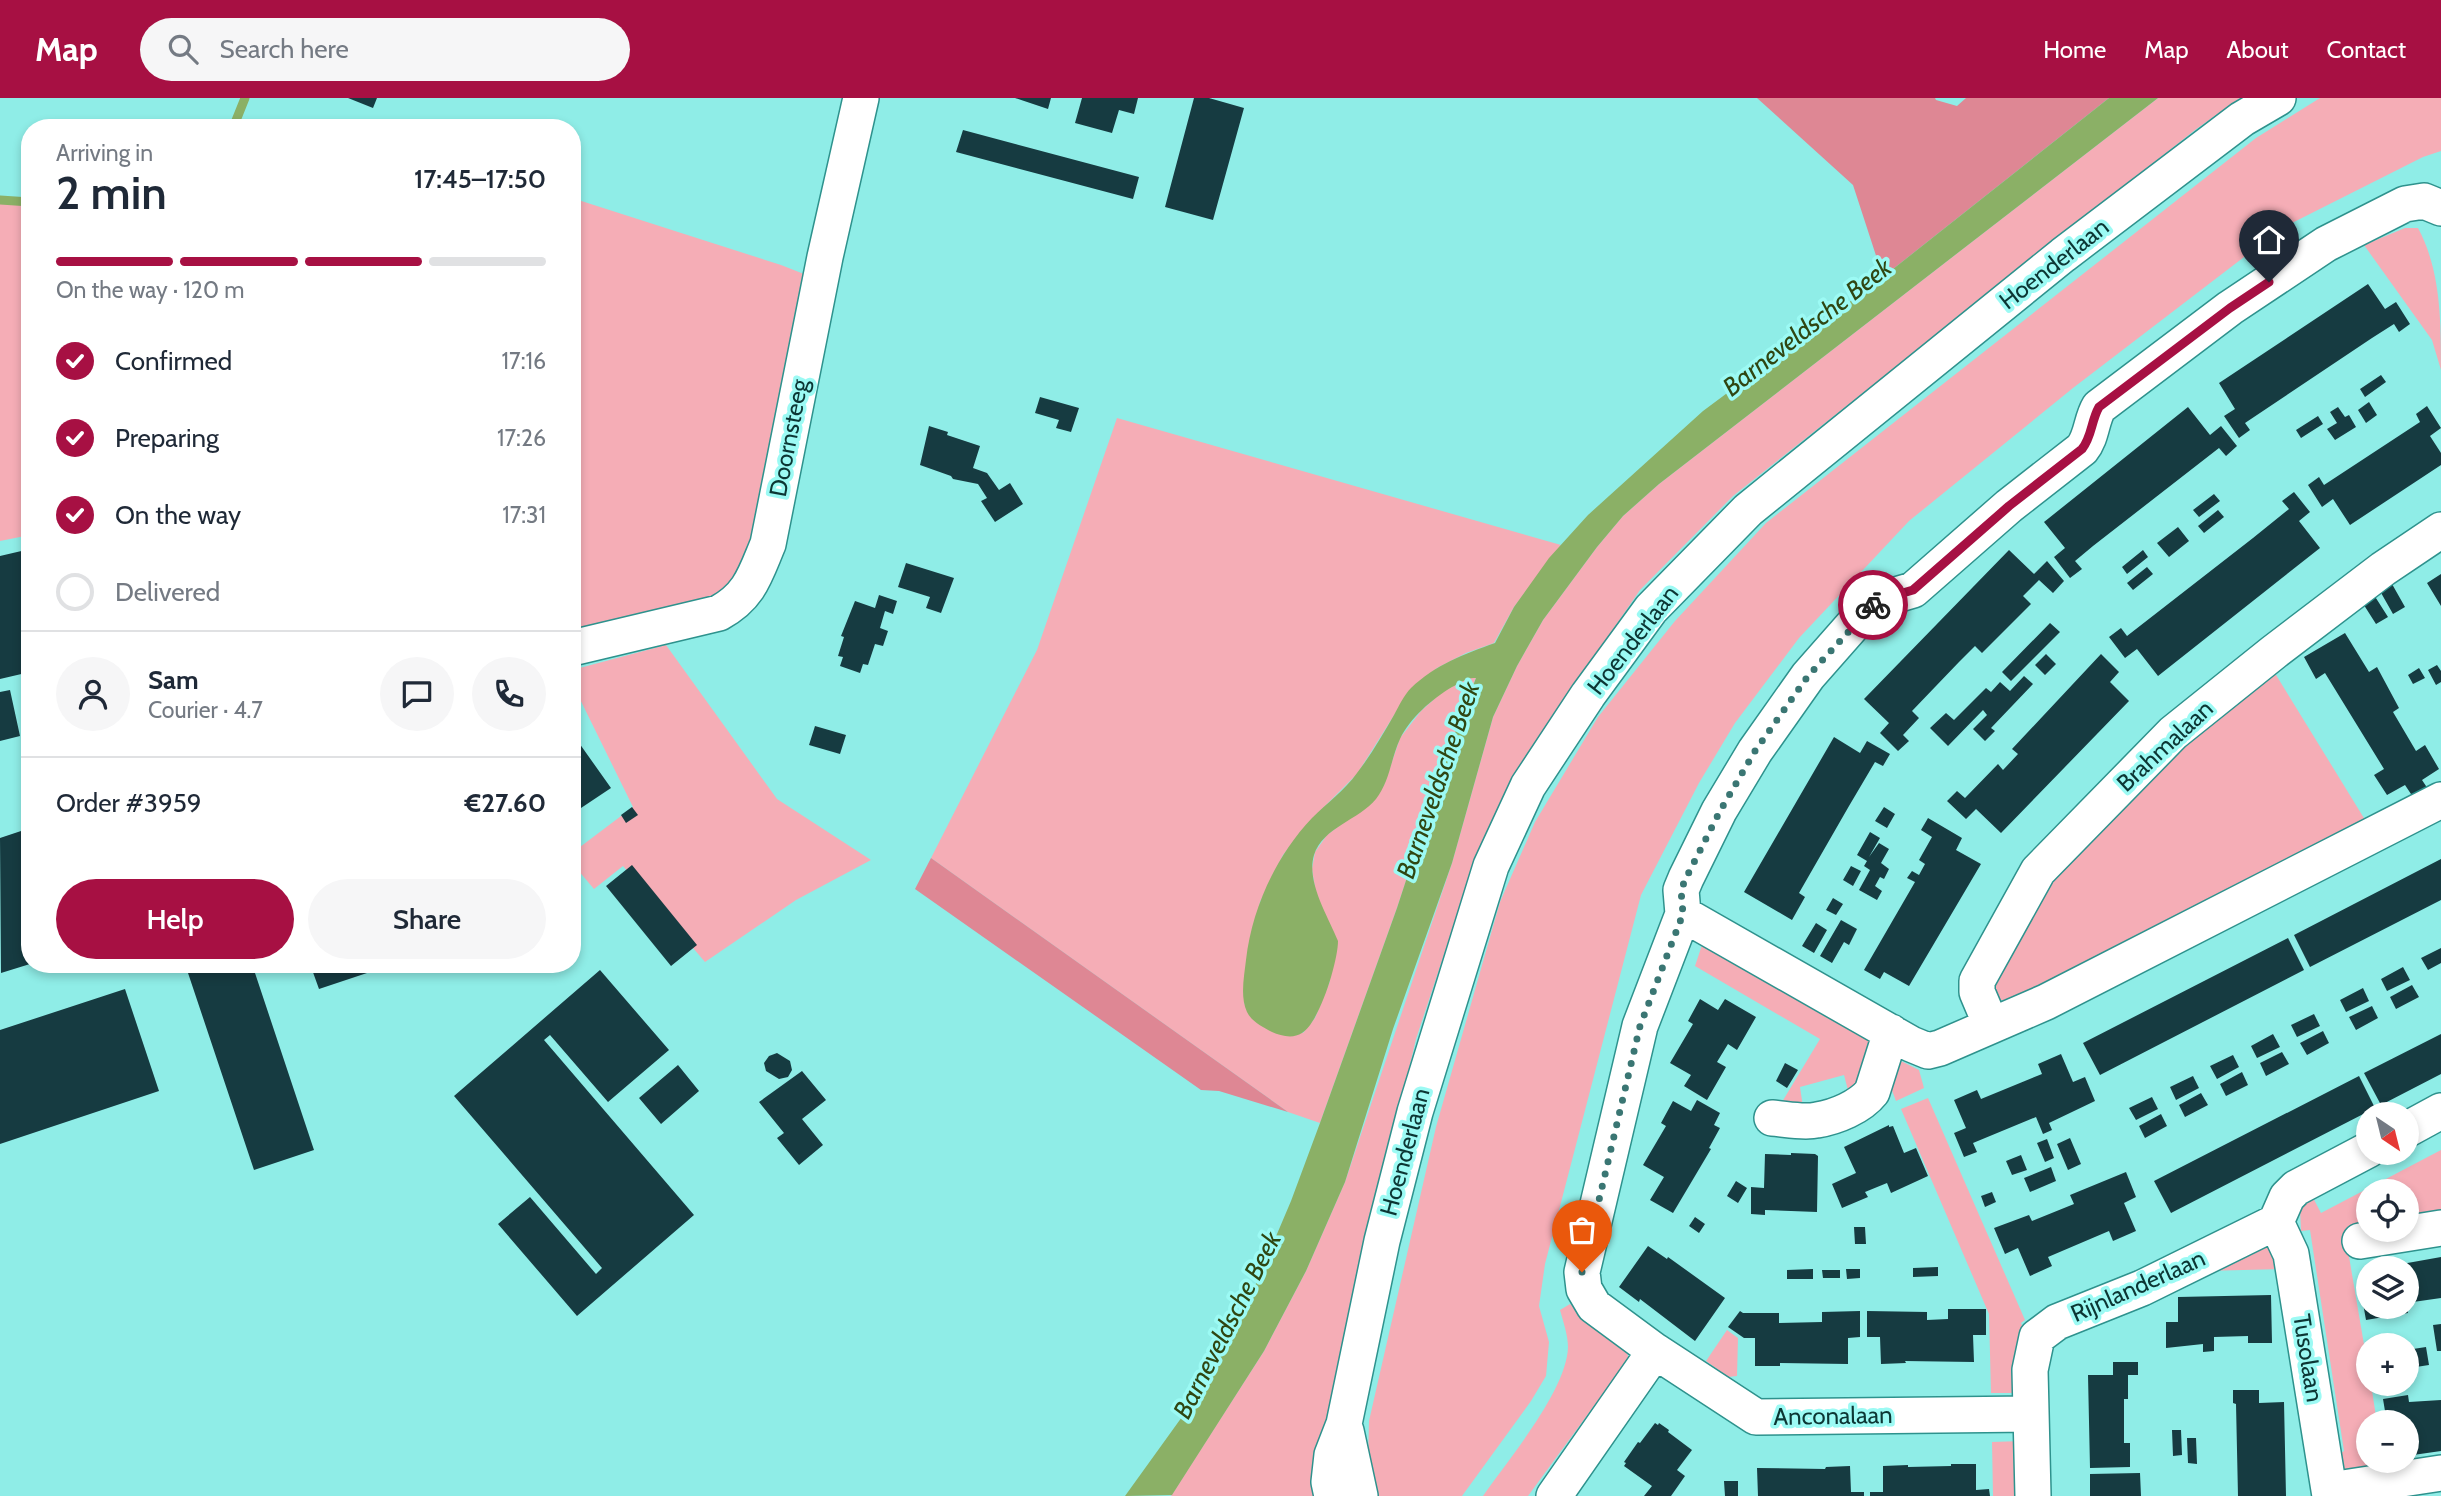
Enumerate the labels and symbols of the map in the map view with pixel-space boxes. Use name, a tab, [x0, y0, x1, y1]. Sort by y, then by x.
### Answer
pin	[2239, 210, 2299, 282]
street label: Hoenderlaan	[1993, 212, 2114, 315]
water label: Barneveldsche Beek	[1716, 251, 1899, 403]
street label: Doornsteeg	[763, 376, 814, 499]
courier	[1838, 570, 1908, 640]
street label: Hoenderlaan	[1581, 579, 1684, 700]
water label: Barneveldsche Beek	[1389, 677, 1487, 882]
street label: Brahmalaan	[2111, 694, 2219, 797]
street label: Hoenderlaan	[1374, 1085, 1435, 1219]
north arrow	[2356, 1102, 2418, 1166]
pin	[1552, 1200, 1612, 1272]
water label: Barneveldsche Beek	[1166, 1225, 1288, 1424]
street label: Rijnlanderlaan	[2066, 1243, 2209, 1328]
street label: Tusolaan	[2287, 1312, 2330, 1404]
street label: Anconalaan	[1773, 1400, 1893, 1431]

